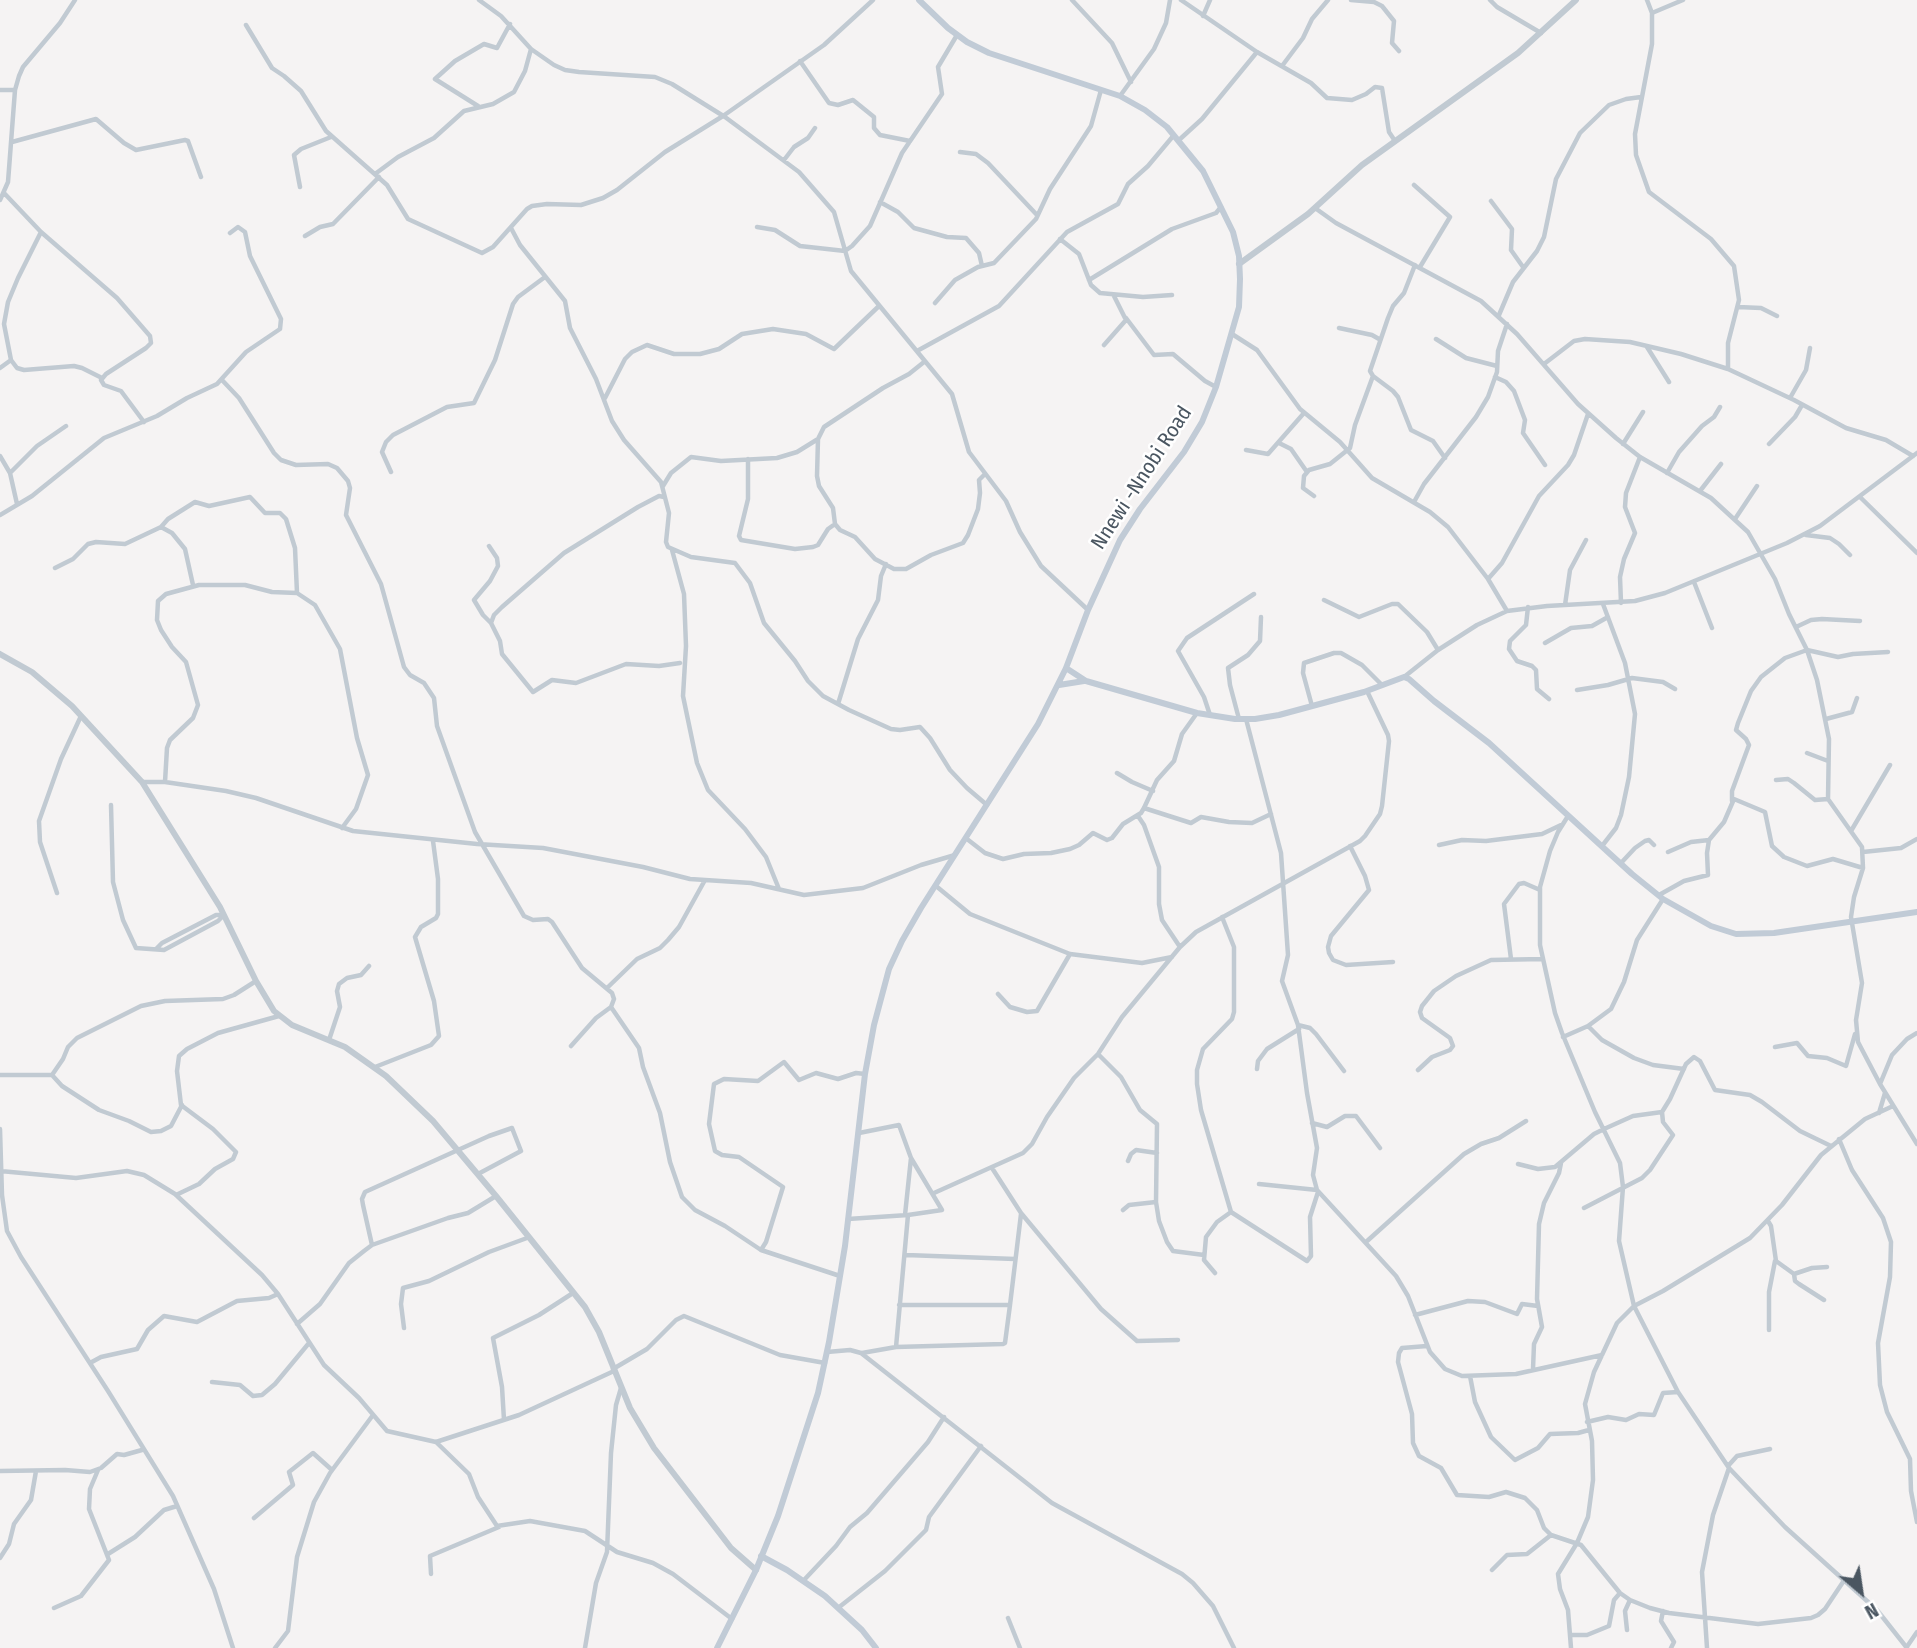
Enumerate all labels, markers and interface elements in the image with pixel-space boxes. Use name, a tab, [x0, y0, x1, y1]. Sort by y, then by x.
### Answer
street label: Nnewi -Nnobi Road	[1086, 402, 1198, 554]
north arrow	[1826, 1557, 1896, 1627]
text: N	[1861, 1598, 1882, 1624]

